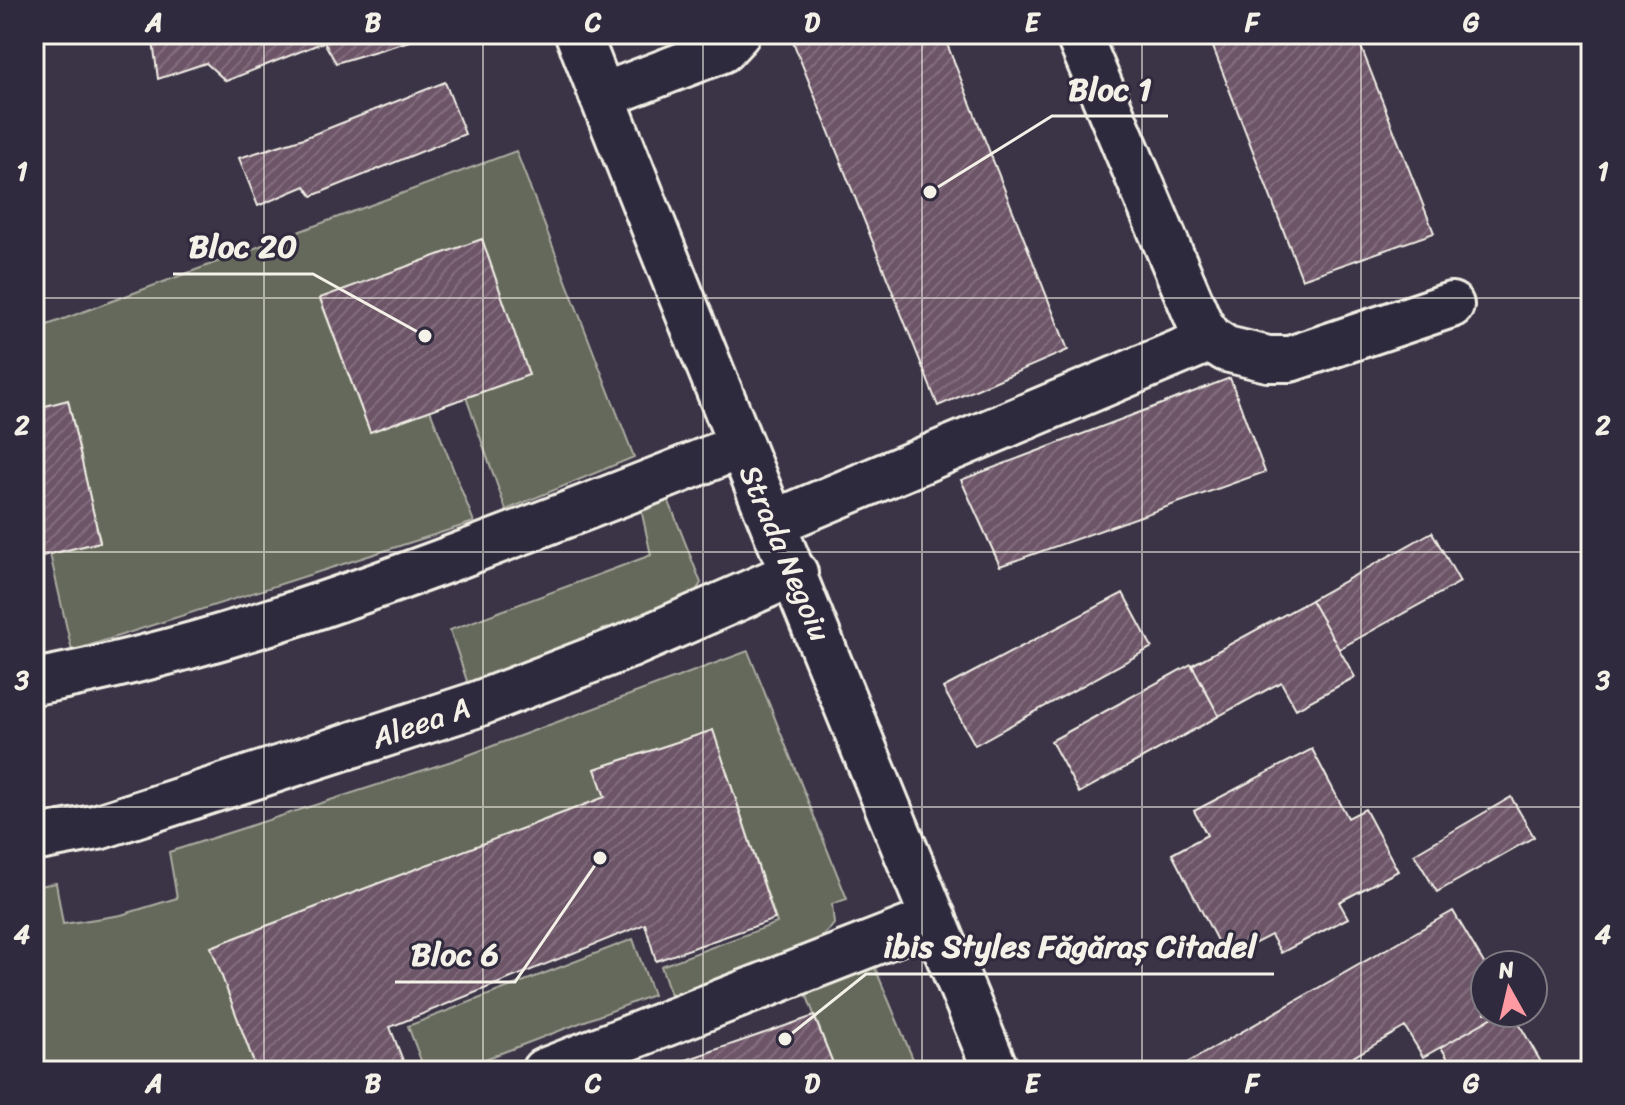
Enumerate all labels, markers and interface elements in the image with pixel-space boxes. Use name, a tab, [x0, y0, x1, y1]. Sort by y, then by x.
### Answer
text: A	[144, 0, 163, 45]
text: B	[365, 0, 382, 45]
text: C	[584, 0, 602, 45]
text: D	[804, 0, 820, 45]
text: E	[1025, 0, 1042, 45]
text: F	[1244, 0, 1261, 45]
text: G	[1463, 0, 1480, 45]
callout: Bloc 1	[1052, 60, 1168, 116]
text: Bloc 1	[1068, 61, 1152, 118]
text: 1	[16, 148, 28, 194]
text: 1	[1597, 148, 1609, 194]
callout: Bloc 20	[173, 218, 313, 274]
text: Bloc 20	[189, 218, 297, 275]
text: 2	[13, 402, 30, 448]
text: 2	[1594, 402, 1611, 448]
street label: Strada Negoiu	[723, 456, 847, 650]
text: 3	[14, 657, 30, 703]
text: 3	[1595, 657, 1611, 703]
street label: Aleea A	[363, 681, 478, 765]
text: 4	[14, 911, 30, 957]
text: 4	[1595, 911, 1611, 957]
callout: ibis Styles Făgăraș Citadel	[866, 918, 1274, 974]
text: ibis Styles Făgăraș Citadel	[883, 918, 1258, 975]
callout: Bloc 6	[395, 926, 515, 982]
text: Bloc 6	[411, 926, 499, 983]
north arrow	[1469, 949, 1549, 1029]
text: N	[1495, 949, 1517, 990]
text: A	[144, 1060, 163, 1105]
text: B	[365, 1060, 382, 1105]
text: C	[584, 1060, 602, 1105]
text: D	[804, 1060, 820, 1105]
text: E	[1025, 1060, 1042, 1105]
text: F	[1244, 1060, 1261, 1105]
text: G	[1463, 1060, 1480, 1105]

